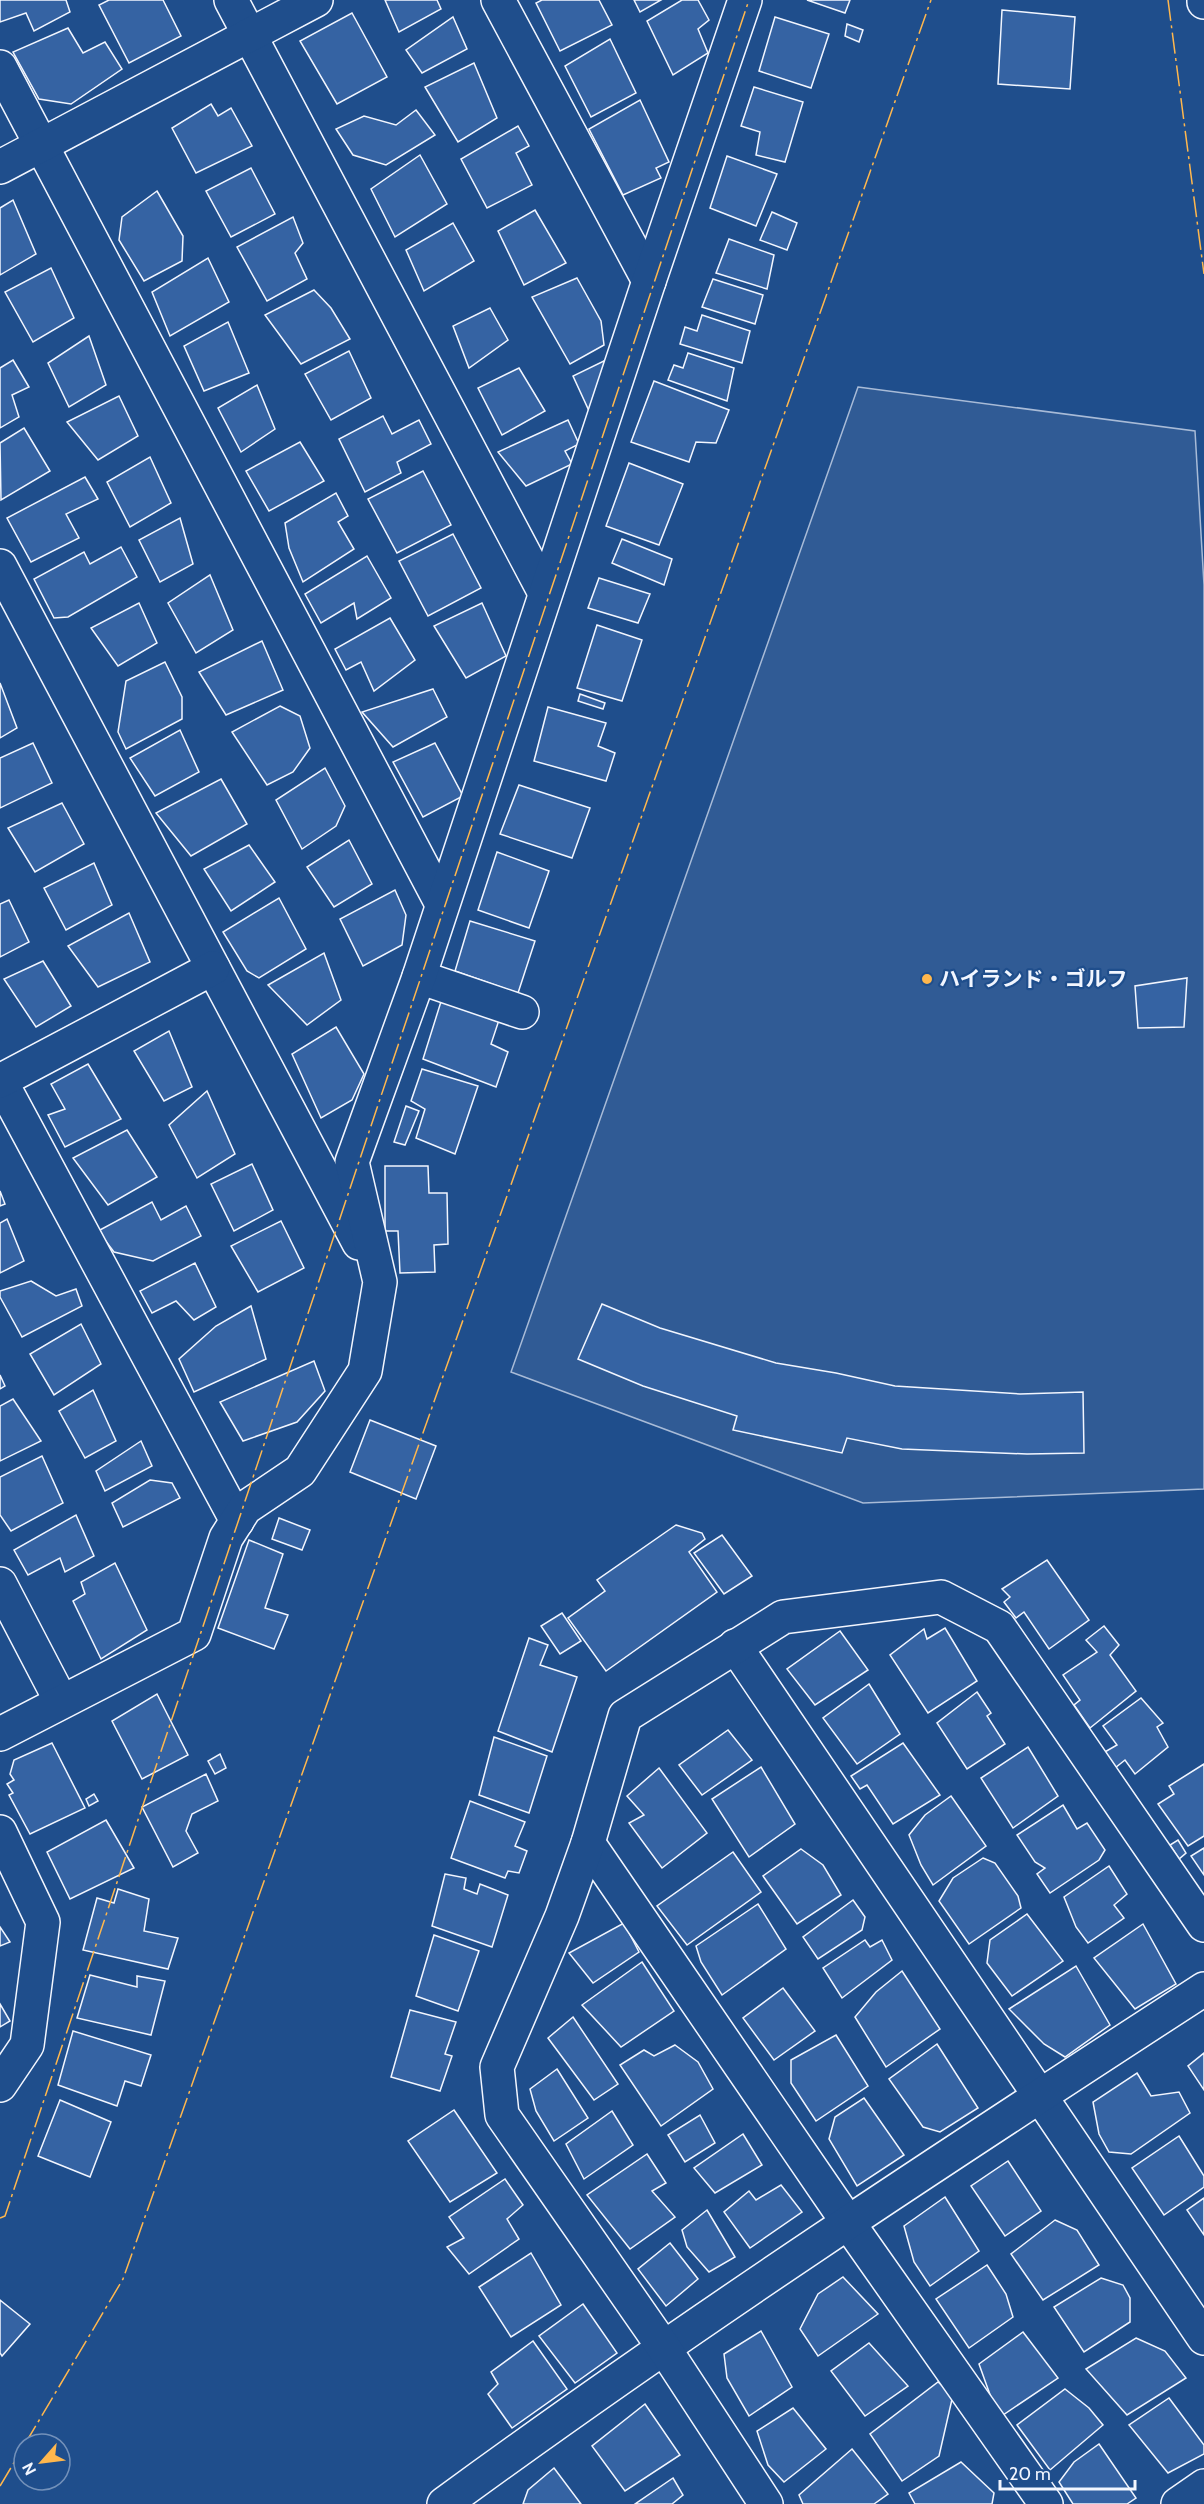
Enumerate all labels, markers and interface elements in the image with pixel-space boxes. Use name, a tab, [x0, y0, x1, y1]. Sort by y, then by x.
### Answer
place label: ハイランド・ゴルフ	[939, 966, 1128, 991]
marker: ハイランド・ゴルフ	[920, 972, 934, 986]
north arrow	[12, 2432, 72, 2492]
scale bar	[1000, 2453, 1135, 2491]
text: N	[18, 2459, 40, 2478]
text: 20 m	[1009, 2463, 1051, 2485]

